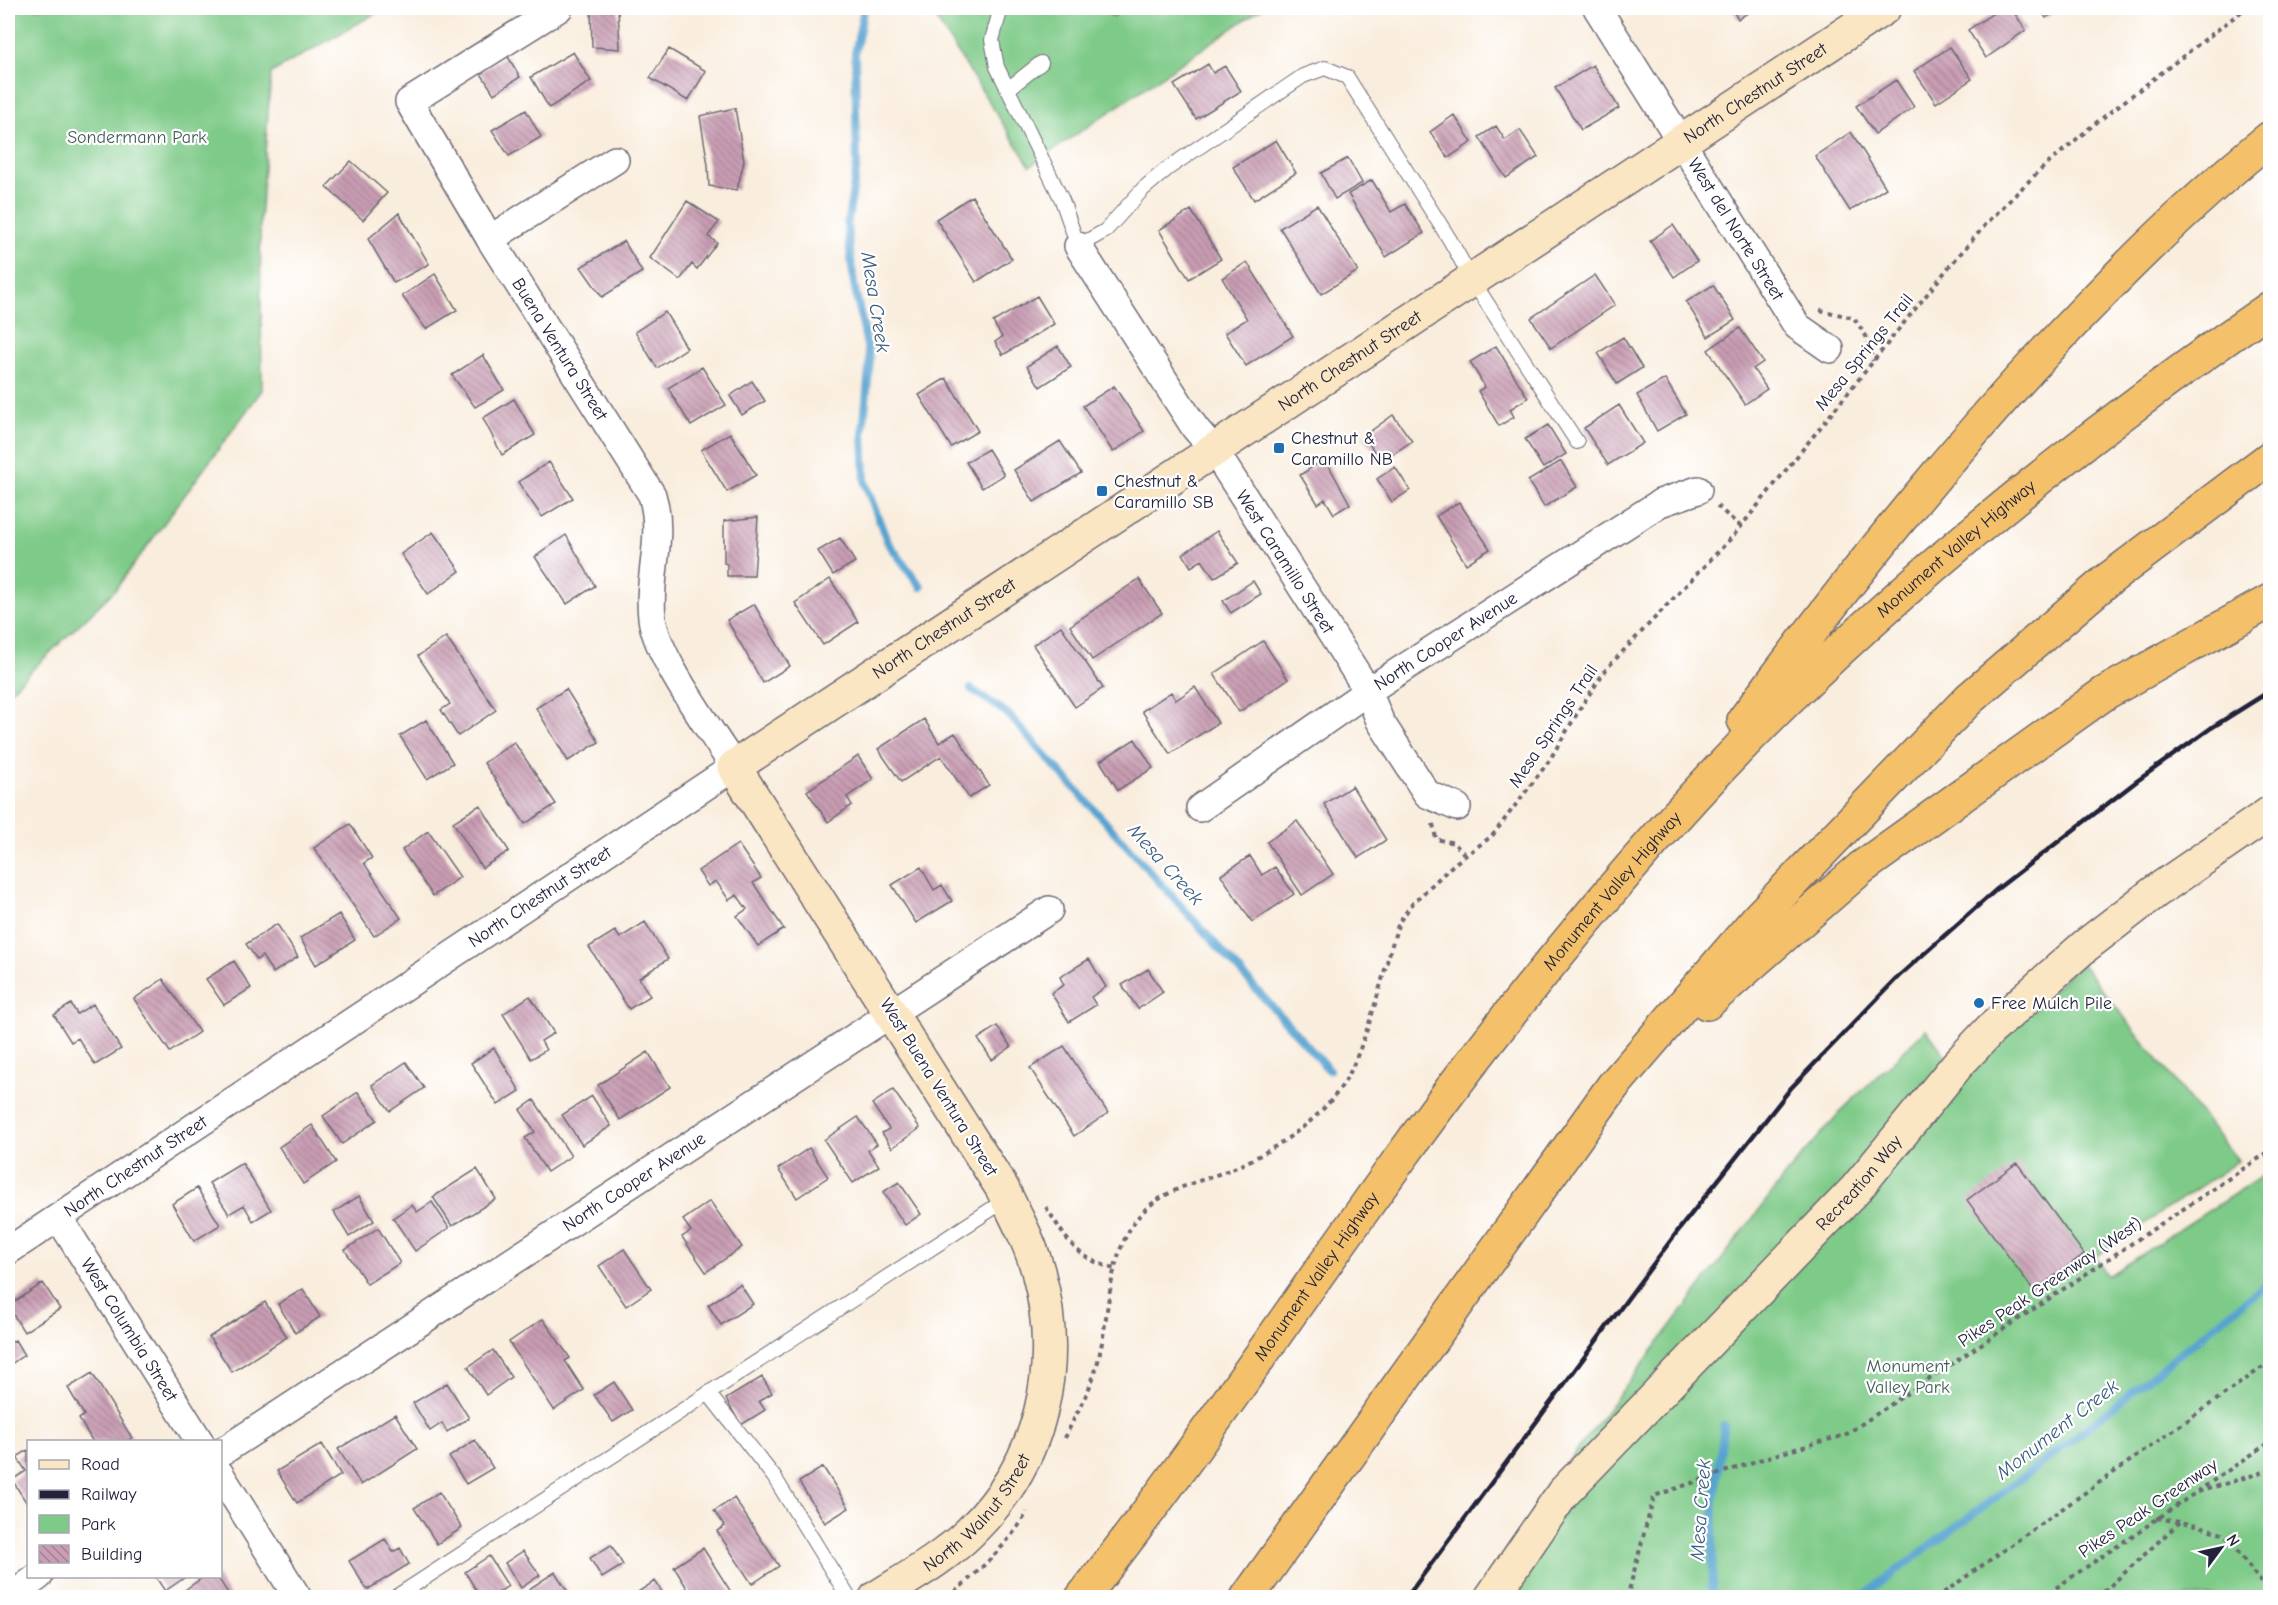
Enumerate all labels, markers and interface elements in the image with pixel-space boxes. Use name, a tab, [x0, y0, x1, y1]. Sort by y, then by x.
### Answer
street label: North Chestnut Street	[1680, 38, 1832, 148]
park label: Sondermann Park	[67, 127, 207, 148]
street label: West del Norte Street	[1683, 154, 1789, 305]
water label: Mesa Creek	[856, 249, 895, 354]
street label: Buena Ventura Street	[507, 274, 612, 425]
street label: Mesa Springs Trail	[1811, 290, 1918, 415]
street label: North Chestnut Street	[1274, 306, 1426, 416]
place label: Chestnut & Caramillo NB	[1291, 428, 1393, 470]
marker: Chestnut & Caramillo NB	[1272, 441, 1286, 455]
place label: Chestnut & Caramillo SB	[1114, 471, 1214, 513]
street label: Monument Valley Highway	[1872, 475, 2041, 622]
marker: Chestnut & Caramillo SB	[1095, 484, 1109, 498]
street label: West Caramillo Street	[1231, 486, 1339, 638]
street label: North Chestnut Street	[869, 573, 1021, 684]
street label: North Cooper Avenue	[1370, 588, 1521, 695]
street label: Mesa Springs Trail	[1504, 661, 1602, 792]
street label: Monument Valley Highway	[1539, 807, 1686, 975]
water label: Mesa Creek	[1122, 818, 1208, 910]
street label: North Chestnut Street	[465, 841, 616, 952]
place label: Free Mulch Pile	[1991, 993, 2112, 1014]
street label: West Buena Ventura Street	[875, 994, 1002, 1181]
marker: Free Mulch Pile	[1972, 996, 1986, 1010]
street label: North Chestnut Street	[60, 1111, 212, 1222]
street label: North Cooper Avenue	[559, 1128, 710, 1236]
street label: Recreation Way	[1812, 1130, 1907, 1235]
street label: Monument Valley Highway	[1250, 1187, 1384, 1365]
street label: Pikes Peak Greenway (West)	[1954, 1213, 2146, 1352]
street label: West Columbia Street	[76, 1255, 182, 1406]
park label: Monument Valley Park	[1866, 1356, 1950, 1398]
water label: Monument Creek	[1991, 1374, 2123, 1485]
legend	[27, 1440, 222, 1578]
street label: North Walnut Street	[919, 1450, 1035, 1577]
text: Road	[81, 1454, 120, 1475]
street label: Pikes Peak Greenway	[2075, 1454, 2222, 1563]
water label: Mesa Creek	[1685, 1458, 1716, 1563]
text: Railway	[81, 1484, 138, 1505]
text: Park	[81, 1514, 116, 1535]
north arrow	[2191, 1518, 2251, 1578]
text: N	[2222, 1531, 2243, 1550]
text: Building	[81, 1544, 143, 1565]

